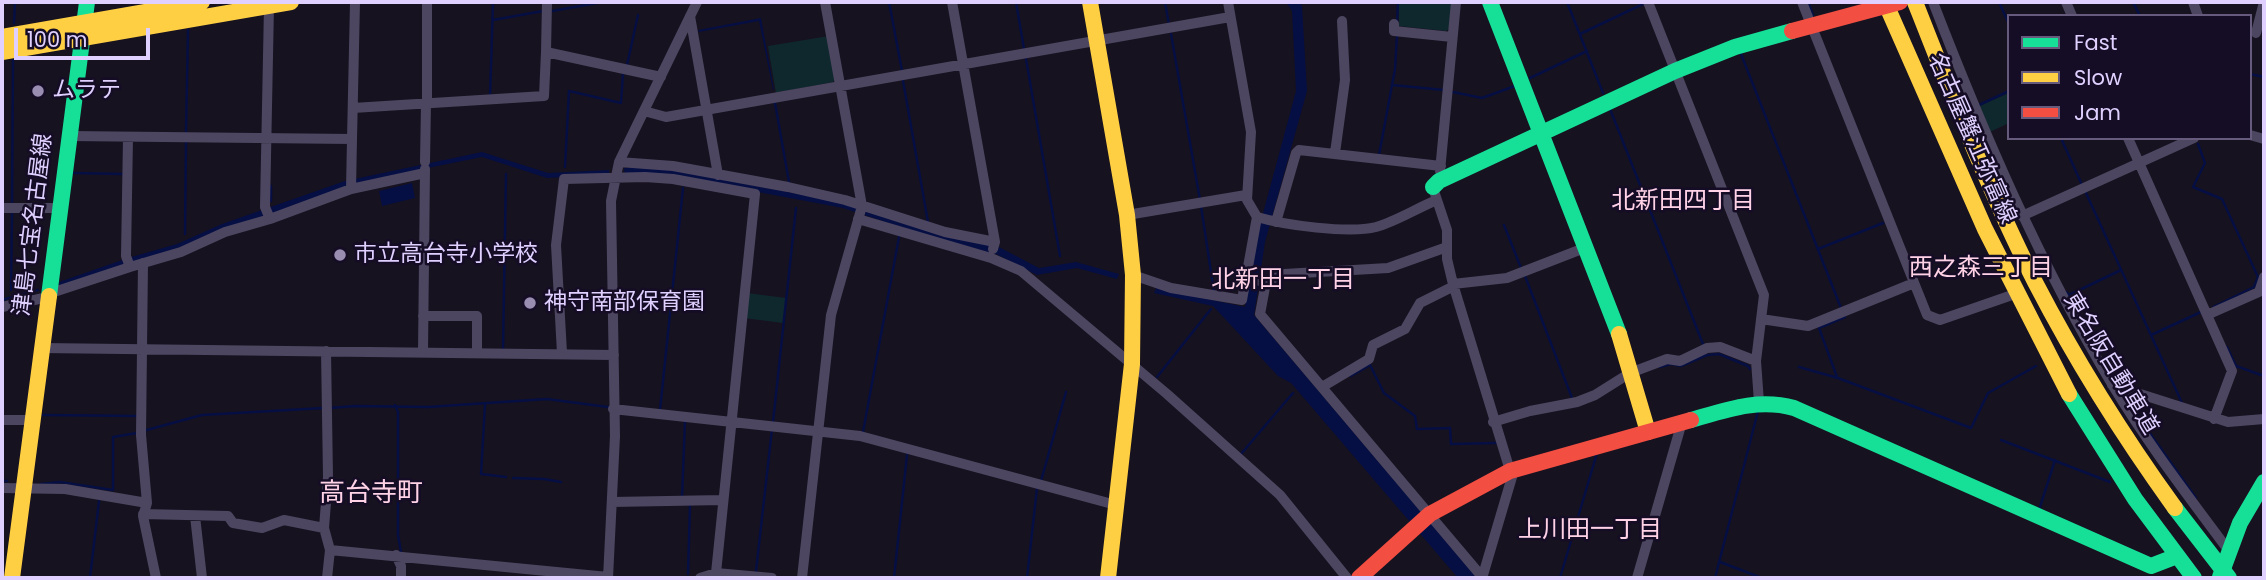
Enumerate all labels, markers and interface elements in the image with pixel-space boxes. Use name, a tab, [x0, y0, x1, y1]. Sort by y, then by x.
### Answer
scale bar	[18, 14, 154, 58]
legend	[2007, 14, 2252, 140]
text: 100 m	[27, 25, 87, 54]
text: Fast	[2074, 28, 2117, 57]
street label: 名古屋蟹江弥富線	[1921, 49, 2021, 229]
text: Slow	[2074, 63, 2122, 92]
place label: ムラテ	[52, 77, 121, 105]
marker: ムラテ	[30, 83, 46, 99]
text: Jam	[2074, 98, 2121, 127]
street label: 津島七宝名古屋線	[9, 132, 59, 318]
district label: 北新田四丁目	[1611, 188, 1755, 216]
place label: 市立高台寺小学校	[354, 241, 538, 269]
marker: 市立高台寺小学校	[332, 247, 348, 263]
district label: 西之森三丁目	[1909, 255, 2053, 283]
district label: 北新田一丁目	[1211, 267, 1355, 295]
street label: 東名阪自動車道	[2057, 288, 2163, 440]
place label: 神守南部保育園	[544, 289, 705, 317]
marker: 神守南部保育園	[522, 295, 538, 311]
district label: 高台寺町	[319, 478, 423, 510]
district label: 上川田一丁目	[1518, 517, 1662, 545]

